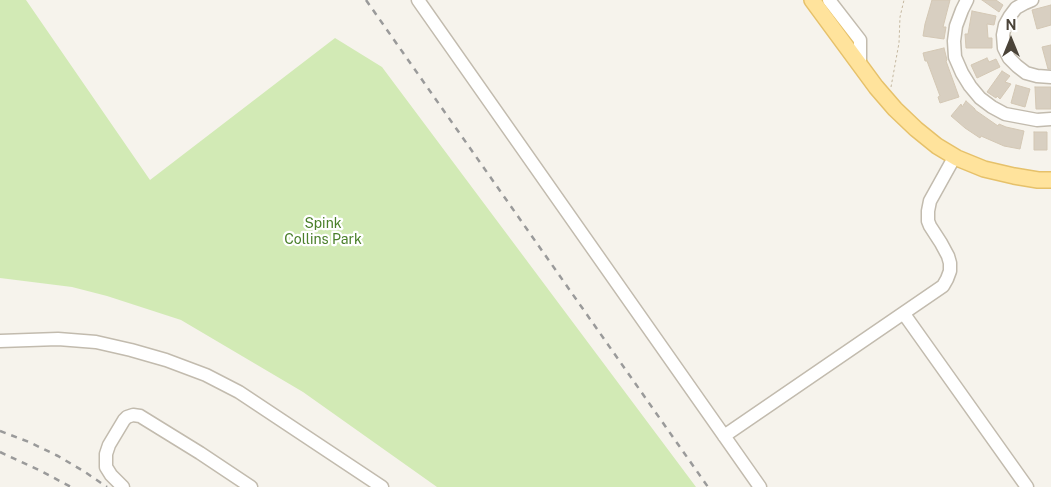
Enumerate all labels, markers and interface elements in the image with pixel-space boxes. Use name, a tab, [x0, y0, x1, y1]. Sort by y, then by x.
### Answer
north arrow	[986, 15, 1036, 65]
text: N	[1006, 17, 1016, 33]
park label: Spink Collins Park	[284, 216, 362, 248]

